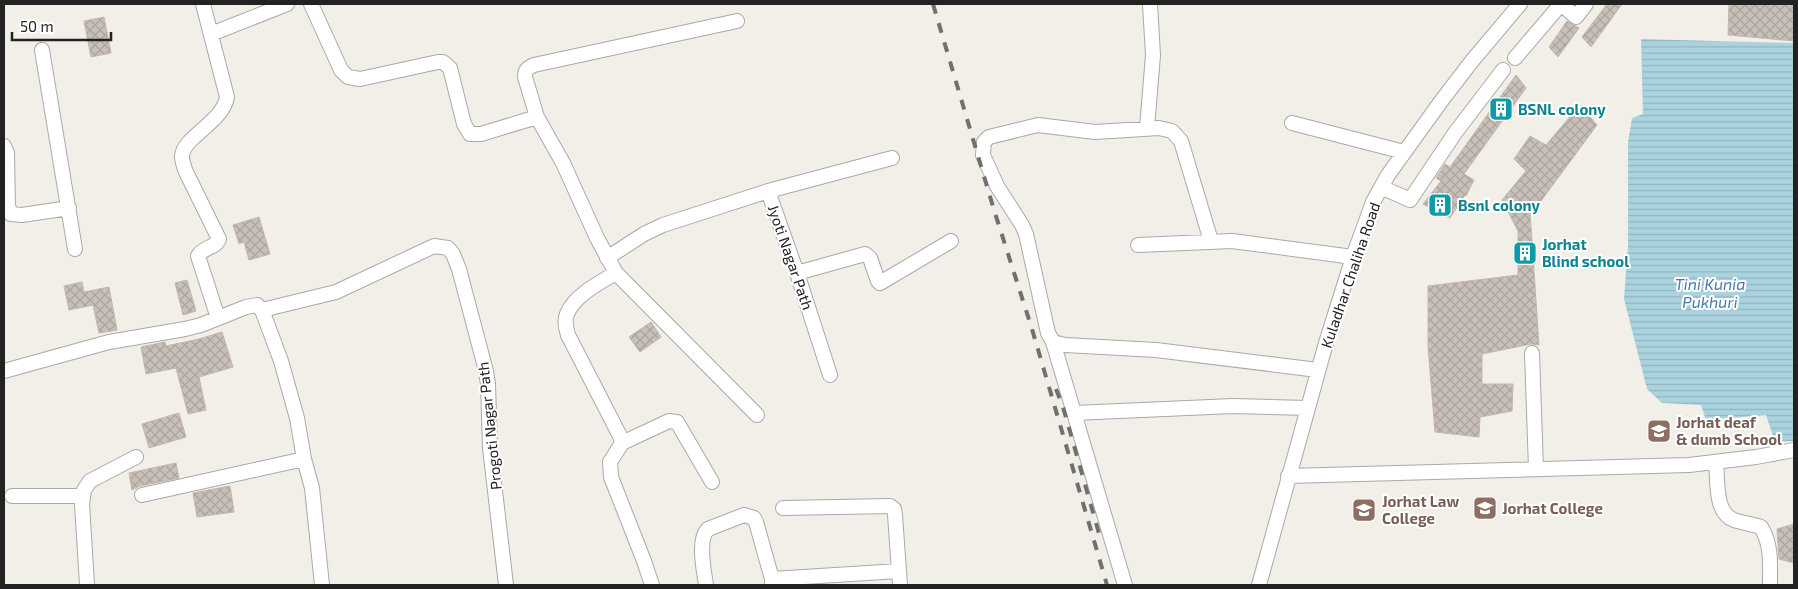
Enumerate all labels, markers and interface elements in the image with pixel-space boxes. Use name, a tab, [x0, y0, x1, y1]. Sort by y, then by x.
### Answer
scale bar	[12, 10, 111, 42]
text: 50 m	[20, 17, 54, 35]
building icon: BSNL colony	[1488, 96, 1514, 122]
place label: BSNL colony	[1518, 100, 1606, 119]
building icon: Bsnl colony	[1427, 192, 1453, 218]
place label: Bsnl colony	[1458, 196, 1541, 215]
street label: Kuladhar Chaliha Road	[1317, 200, 1383, 350]
street label: Jyoti Nagar Path	[765, 202, 817, 312]
place label: Jorhat Blind school	[1542, 235, 1629, 270]
building icon: Jorhat Blind school	[1512, 240, 1538, 266]
water label: Tini Kunia Pukhuri	[1675, 274, 1745, 311]
street label: Progoti Nagar Path	[473, 361, 505, 491]
place label: Jorhat deaf & dumb School	[1676, 413, 1782, 448]
school or university icon: Jorhat deaf & dumb School	[1646, 418, 1672, 444]
place label: Jorhat Law College	[1382, 492, 1459, 527]
school or university icon: Jorhat College	[1472, 495, 1498, 521]
school or university icon: Jorhat Law College	[1351, 497, 1377, 523]
place label: Jorhat College	[1502, 499, 1603, 517]

